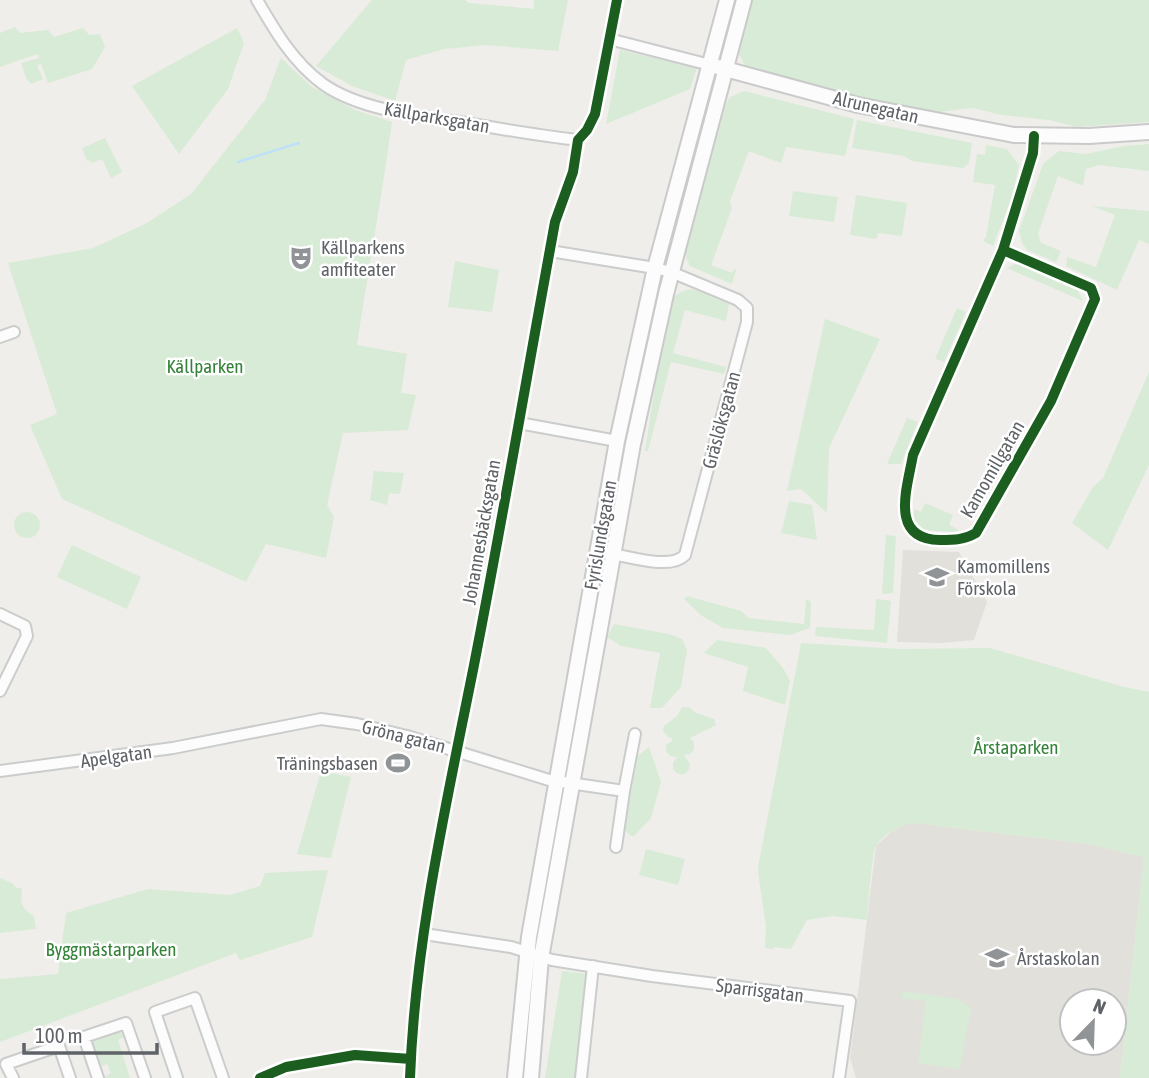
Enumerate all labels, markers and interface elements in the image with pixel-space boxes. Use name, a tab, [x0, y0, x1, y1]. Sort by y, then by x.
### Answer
street label: Alrunegatan	[831, 86, 921, 128]
street label: Källparksgatan	[383, 97, 491, 137]
place label: Källparkens amfiteater	[321, 236, 405, 280]
theatre icon: Källparkens amfiteater	[287, 244, 315, 272]
park label: Källparken	[166, 355, 244, 377]
street label: Gräslöksgatan	[697, 369, 745, 471]
street label: Kamomillgatan	[955, 417, 1029, 521]
street label: Johannesbäcksgatan	[457, 458, 505, 606]
street label: Fyrislundsgatan	[579, 478, 621, 592]
place label: Kamomillens Förskola	[957, 555, 1050, 599]
school or university icon: Kamomillens Förskola	[923, 563, 951, 591]
street label: Gröna gatan	[360, 715, 448, 757]
park label: Årstaparken	[973, 736, 1059, 758]
street label: Apelgatan	[79, 740, 153, 772]
sports icon: Träningsbasen	[384, 749, 412, 777]
place label: Träningsbasen	[277, 752, 378, 774]
park label: Byggmästarparken	[45, 938, 177, 960]
school or university icon: Årstaskolan	[983, 944, 1011, 972]
place label: Årstaskolan	[1017, 947, 1100, 969]
street label: Sparrisgatan	[715, 974, 805, 1006]
north arrow	[1058, 987, 1128, 1057]
text: N	[1090, 994, 1109, 1019]
scale bar	[24, 1012, 158, 1056]
text: 100 m	[35, 1023, 83, 1047]

